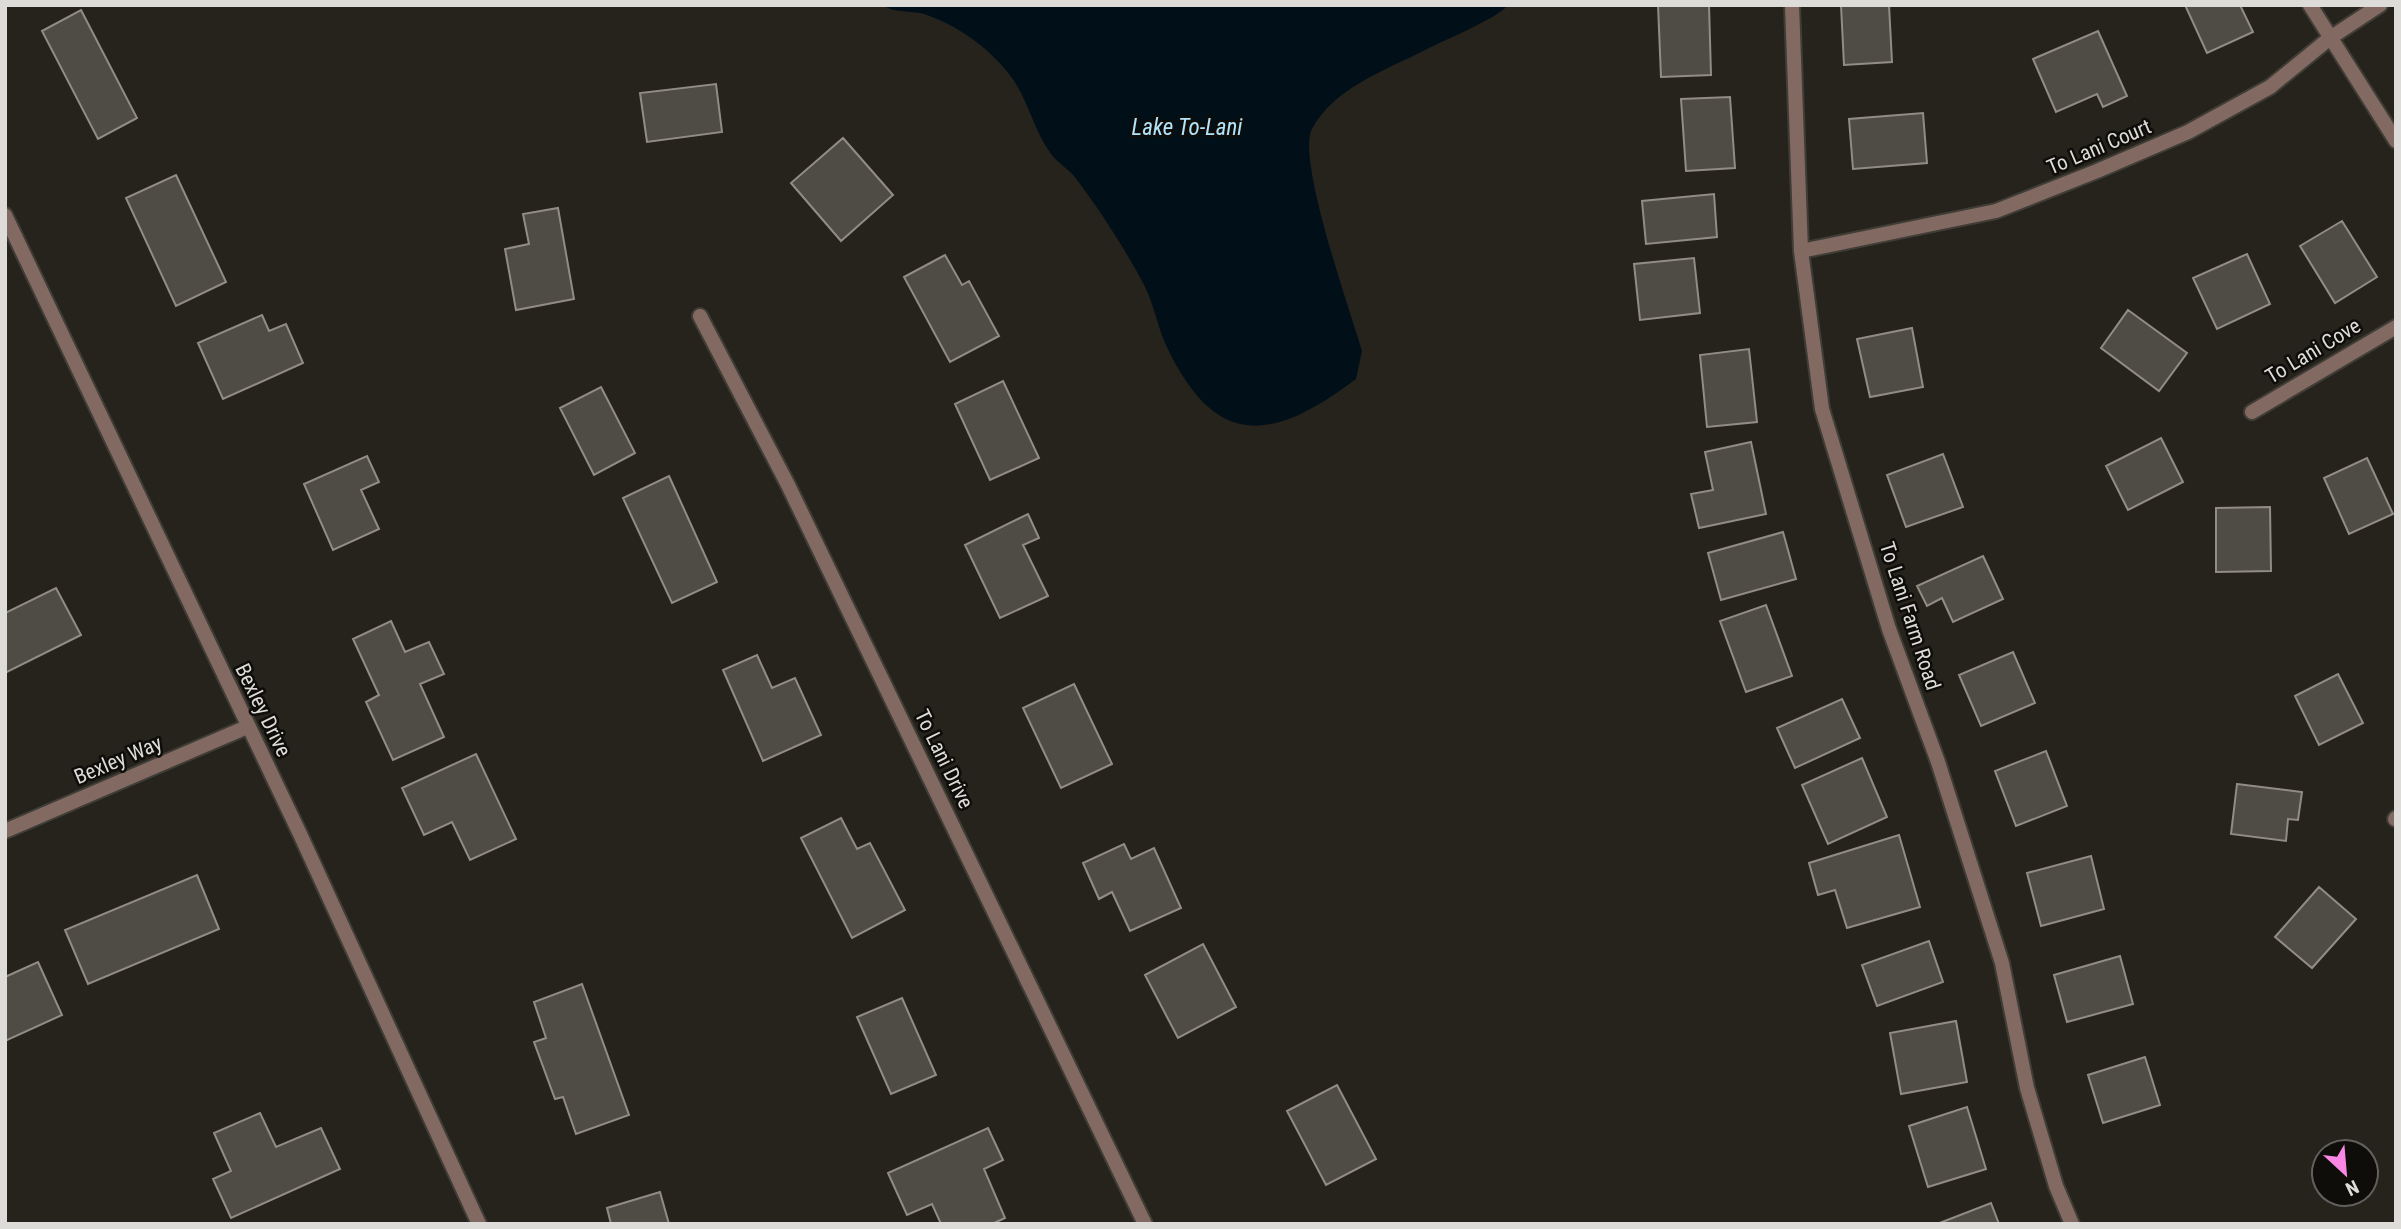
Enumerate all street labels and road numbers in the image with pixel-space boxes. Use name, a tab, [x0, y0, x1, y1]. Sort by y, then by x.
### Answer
street label: To Lani Court	[2043, 114, 2155, 180]
street label: To Lani Cove	[2261, 313, 2365, 389]
street label: To Lani Farm Road	[1875, 539, 1945, 693]
street label: Bexley Drive	[230, 660, 296, 761]
street label: To Lani Drive	[910, 706, 978, 812]
street label: Bexley Way	[71, 731, 166, 789]

